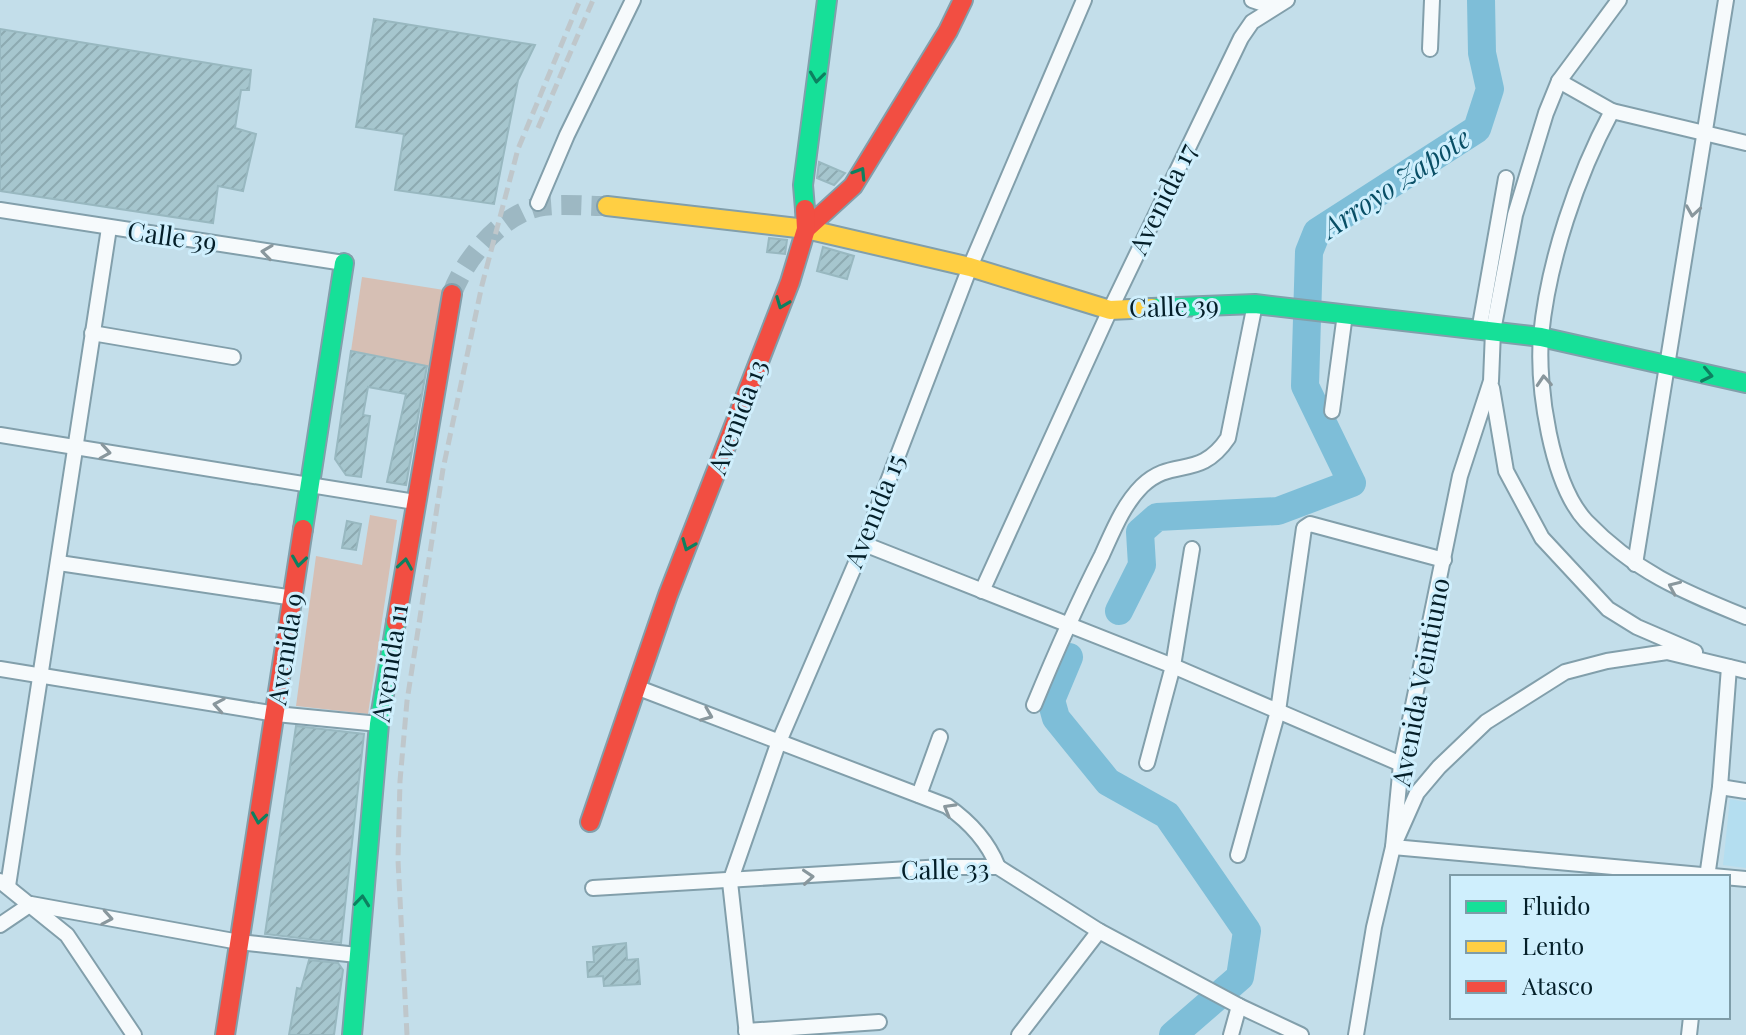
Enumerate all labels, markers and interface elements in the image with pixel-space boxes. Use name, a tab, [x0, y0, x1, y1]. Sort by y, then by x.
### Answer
one-way arrow	[809, 70, 826, 84]
water label: Arroyo Zapote	[1311, 118, 1477, 247]
street label: Avenida 17	[1119, 137, 1204, 261]
one-way arrow	[851, 167, 866, 182]
one-way arrow	[1685, 204, 1702, 218]
street label: Calle 39	[125, 212, 219, 259]
one-way arrow	[260, 244, 274, 261]
street label: Calle 39	[1128, 286, 1220, 325]
one-way arrow	[775, 295, 792, 309]
street label: Avenida 13	[698, 354, 774, 480]
one-way arrow	[1699, 366, 1713, 383]
one-way arrow	[1536, 374, 1553, 387]
one-way arrow	[98, 442, 112, 459]
street label: Avenida 15	[835, 448, 912, 573]
one-way arrow	[681, 537, 698, 551]
one-way arrow	[291, 554, 308, 568]
one-way arrow	[396, 557, 413, 571]
street label: Avenida Veintiuno	[1382, 575, 1457, 790]
one-way arrow	[1668, 581, 1682, 597]
street label: Avenida 9	[258, 590, 311, 708]
street label: Avenida 11	[362, 601, 415, 725]
one-way arrow	[212, 697, 225, 714]
one-way arrow	[699, 706, 713, 722]
one-way arrow	[943, 803, 957, 818]
one-way arrow	[251, 811, 268, 825]
street label: Calle 33	[900, 850, 990, 887]
one-way arrow	[801, 869, 814, 886]
legend	[1450, 875, 1730, 1019]
text: Fluido	[1522, 889, 1590, 921]
one-way arrow	[353, 894, 370, 907]
one-way arrow	[101, 909, 114, 926]
text: Lento	[1522, 929, 1584, 961]
text: Atasco	[1521, 969, 1593, 1001]

